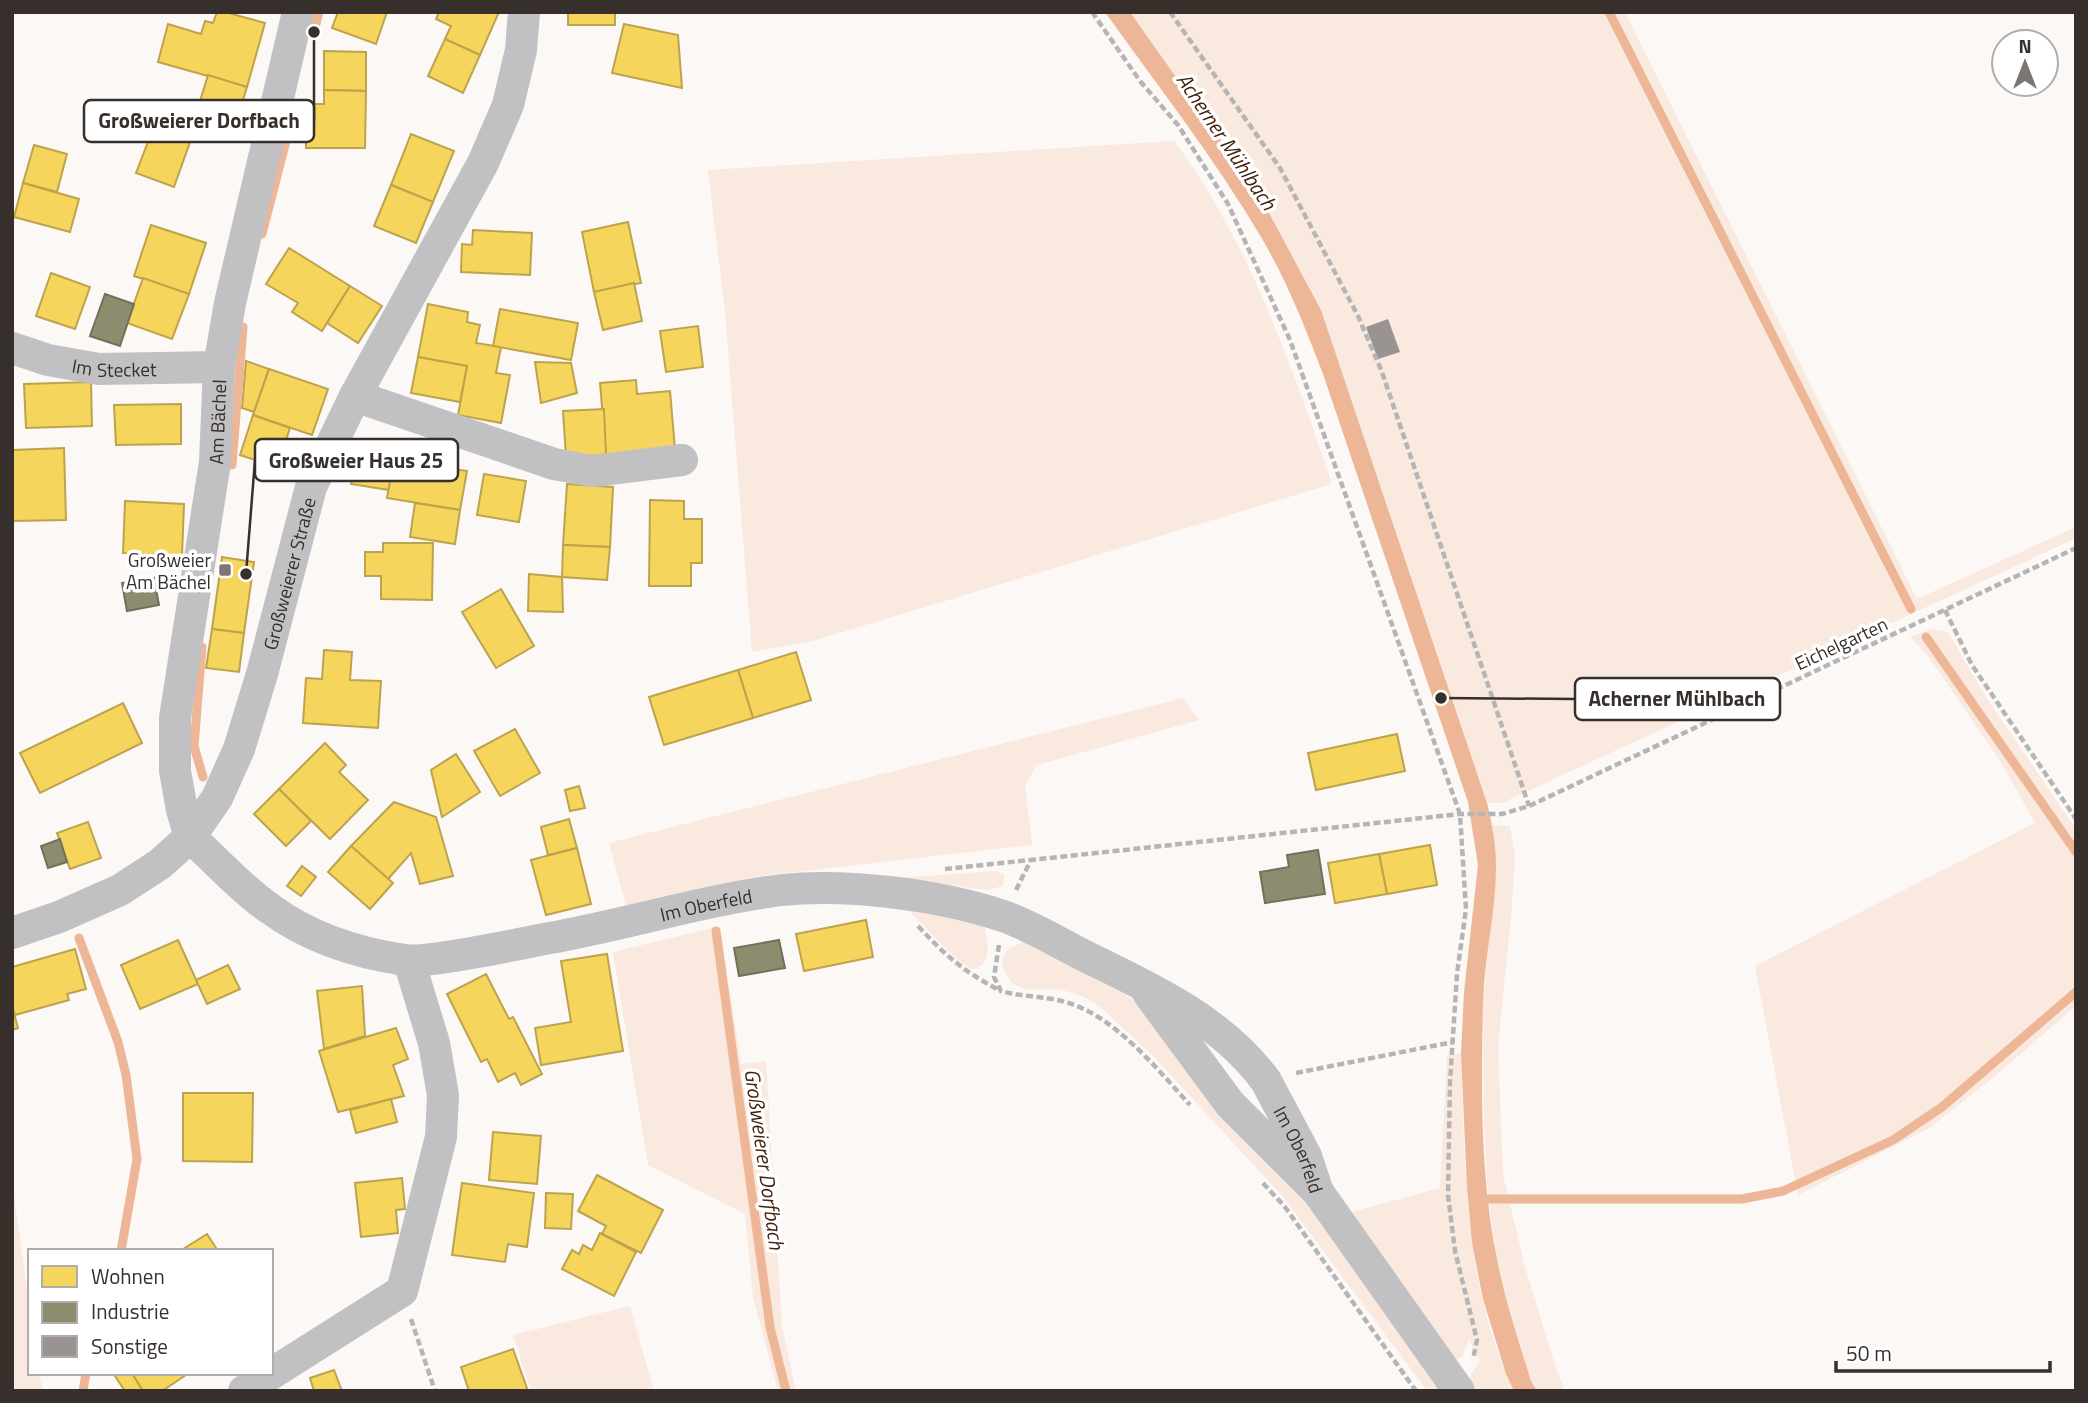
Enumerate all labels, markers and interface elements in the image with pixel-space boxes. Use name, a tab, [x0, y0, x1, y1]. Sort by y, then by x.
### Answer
north arrow	[1990, 28, 2060, 98]
text: N	[2018, 31, 2032, 60]
water label: Acherner Mühlbach	[1169, 66, 1285, 217]
callout: Großweierer Dorfbach	[84, 100, 314, 142]
text: Großweierer Dorfbach	[98, 104, 300, 136]
street label: Im Stecket	[70, 350, 157, 384]
street label: Am Bächel	[200, 379, 233, 465]
callout: Großweier Haus 25	[255, 439, 458, 481]
text: Großweier Haus 25	[269, 444, 443, 476]
street label: Großweierer Straße	[254, 494, 322, 653]
place label: Großweier Am Bächel	[126, 545, 211, 596]
marker: Großweier Am Bächel	[217, 562, 233, 578]
street label: Eichelgarten	[1790, 609, 1892, 677]
callout: Acherner Mühlbach	[1575, 678, 1780, 720]
text: Acherner Mühlbach	[1589, 682, 1765, 714]
street label: Im Oberfeld	[657, 880, 754, 928]
water label: Großweierer Dorfbach	[736, 1067, 794, 1252]
street label: Im Oberfeld	[1267, 1100, 1332, 1197]
legend	[28, 1249, 273, 1375]
text: Wohnen	[91, 1260, 165, 1292]
text: Industrie	[91, 1295, 169, 1327]
text: Sonstige	[91, 1330, 168, 1362]
scale bar	[1836, 1330, 2050, 1374]
text: 50 m	[1846, 1337, 1892, 1369]

